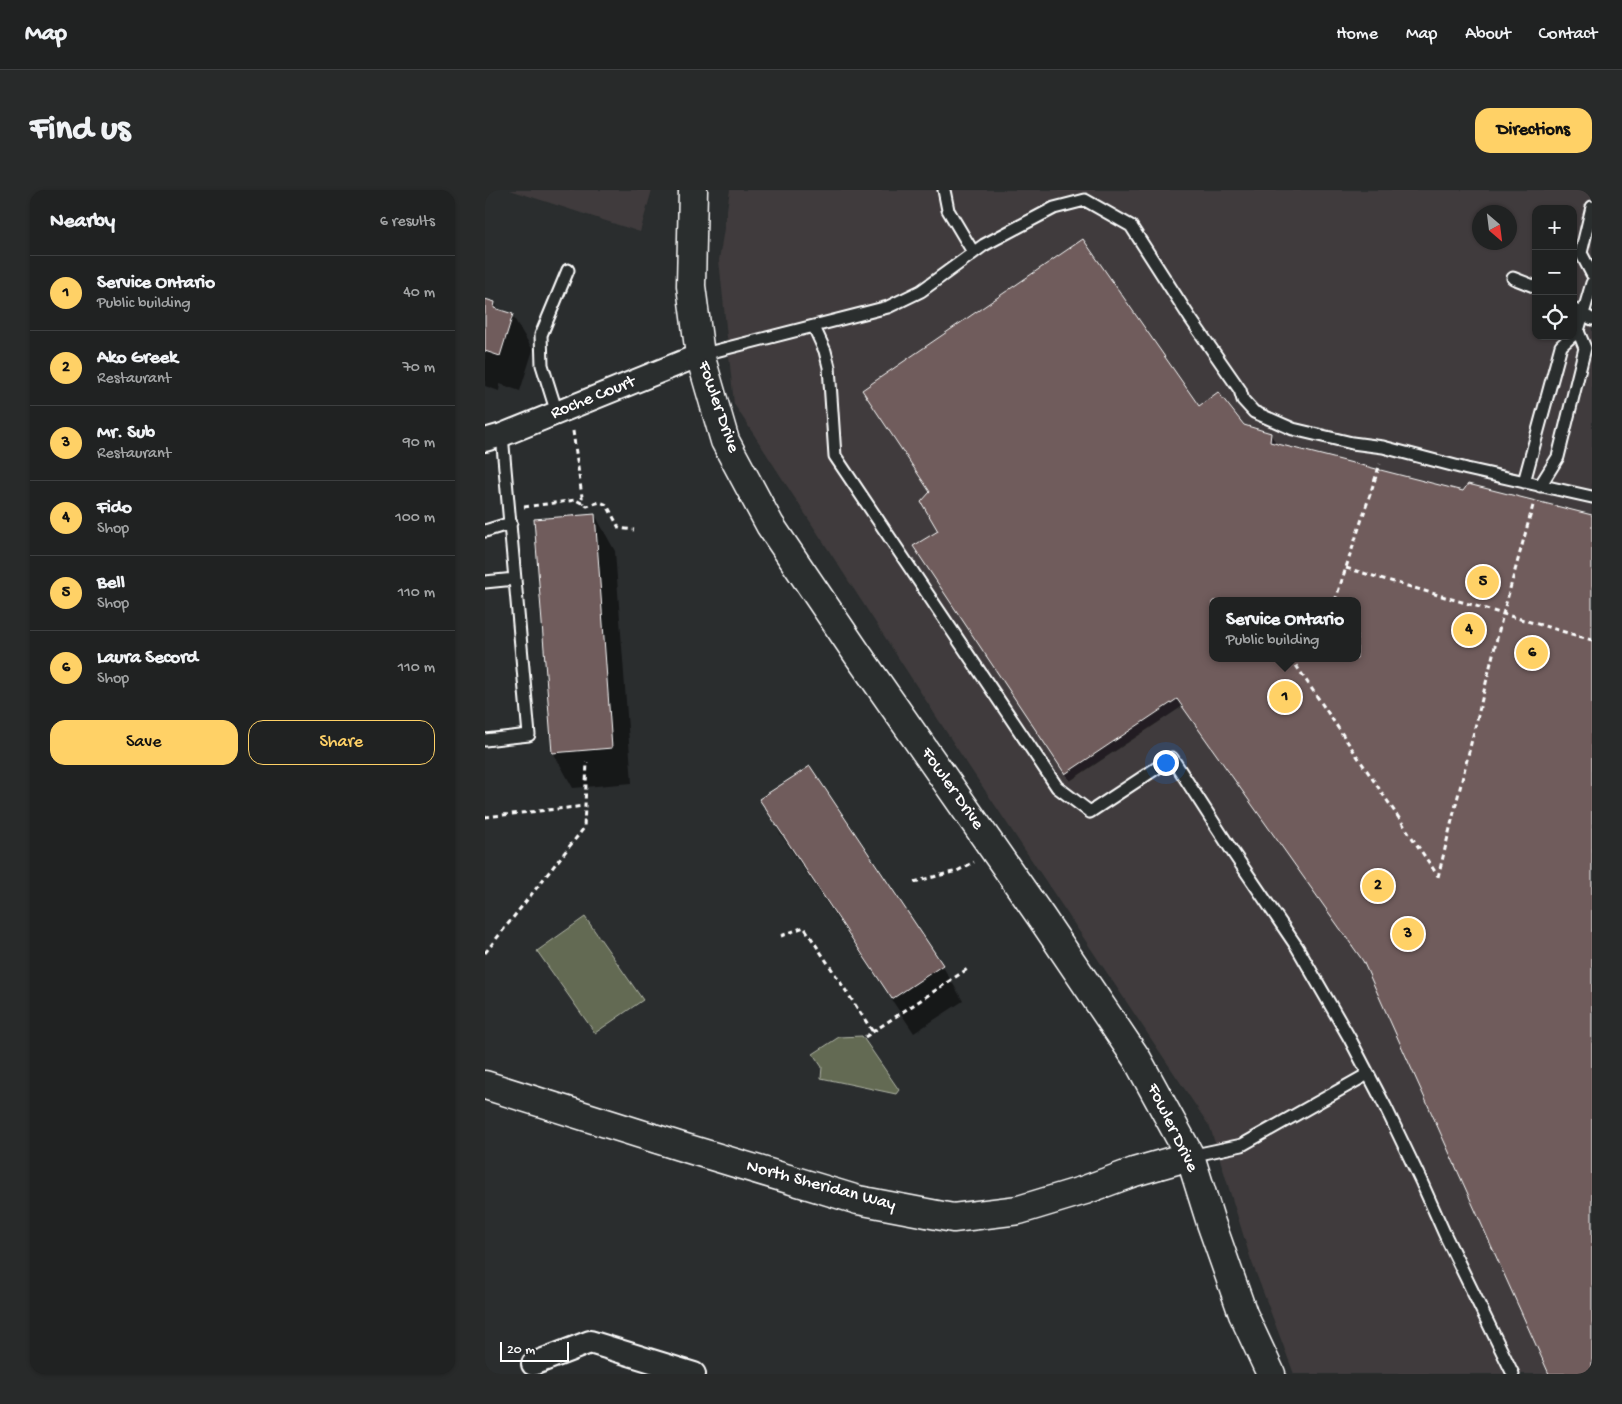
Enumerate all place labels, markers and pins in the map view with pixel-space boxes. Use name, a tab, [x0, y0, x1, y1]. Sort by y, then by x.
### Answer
pin: 5	[1467, 563, 1499, 601]
pin: 4	[1453, 611, 1485, 649]
pin: 6	[1516, 634, 1548, 672]
pin: 1	[1269, 678, 1301, 716]
pin: 2	[1362, 867, 1394, 905]
pin: 3	[1392, 915, 1424, 953]

